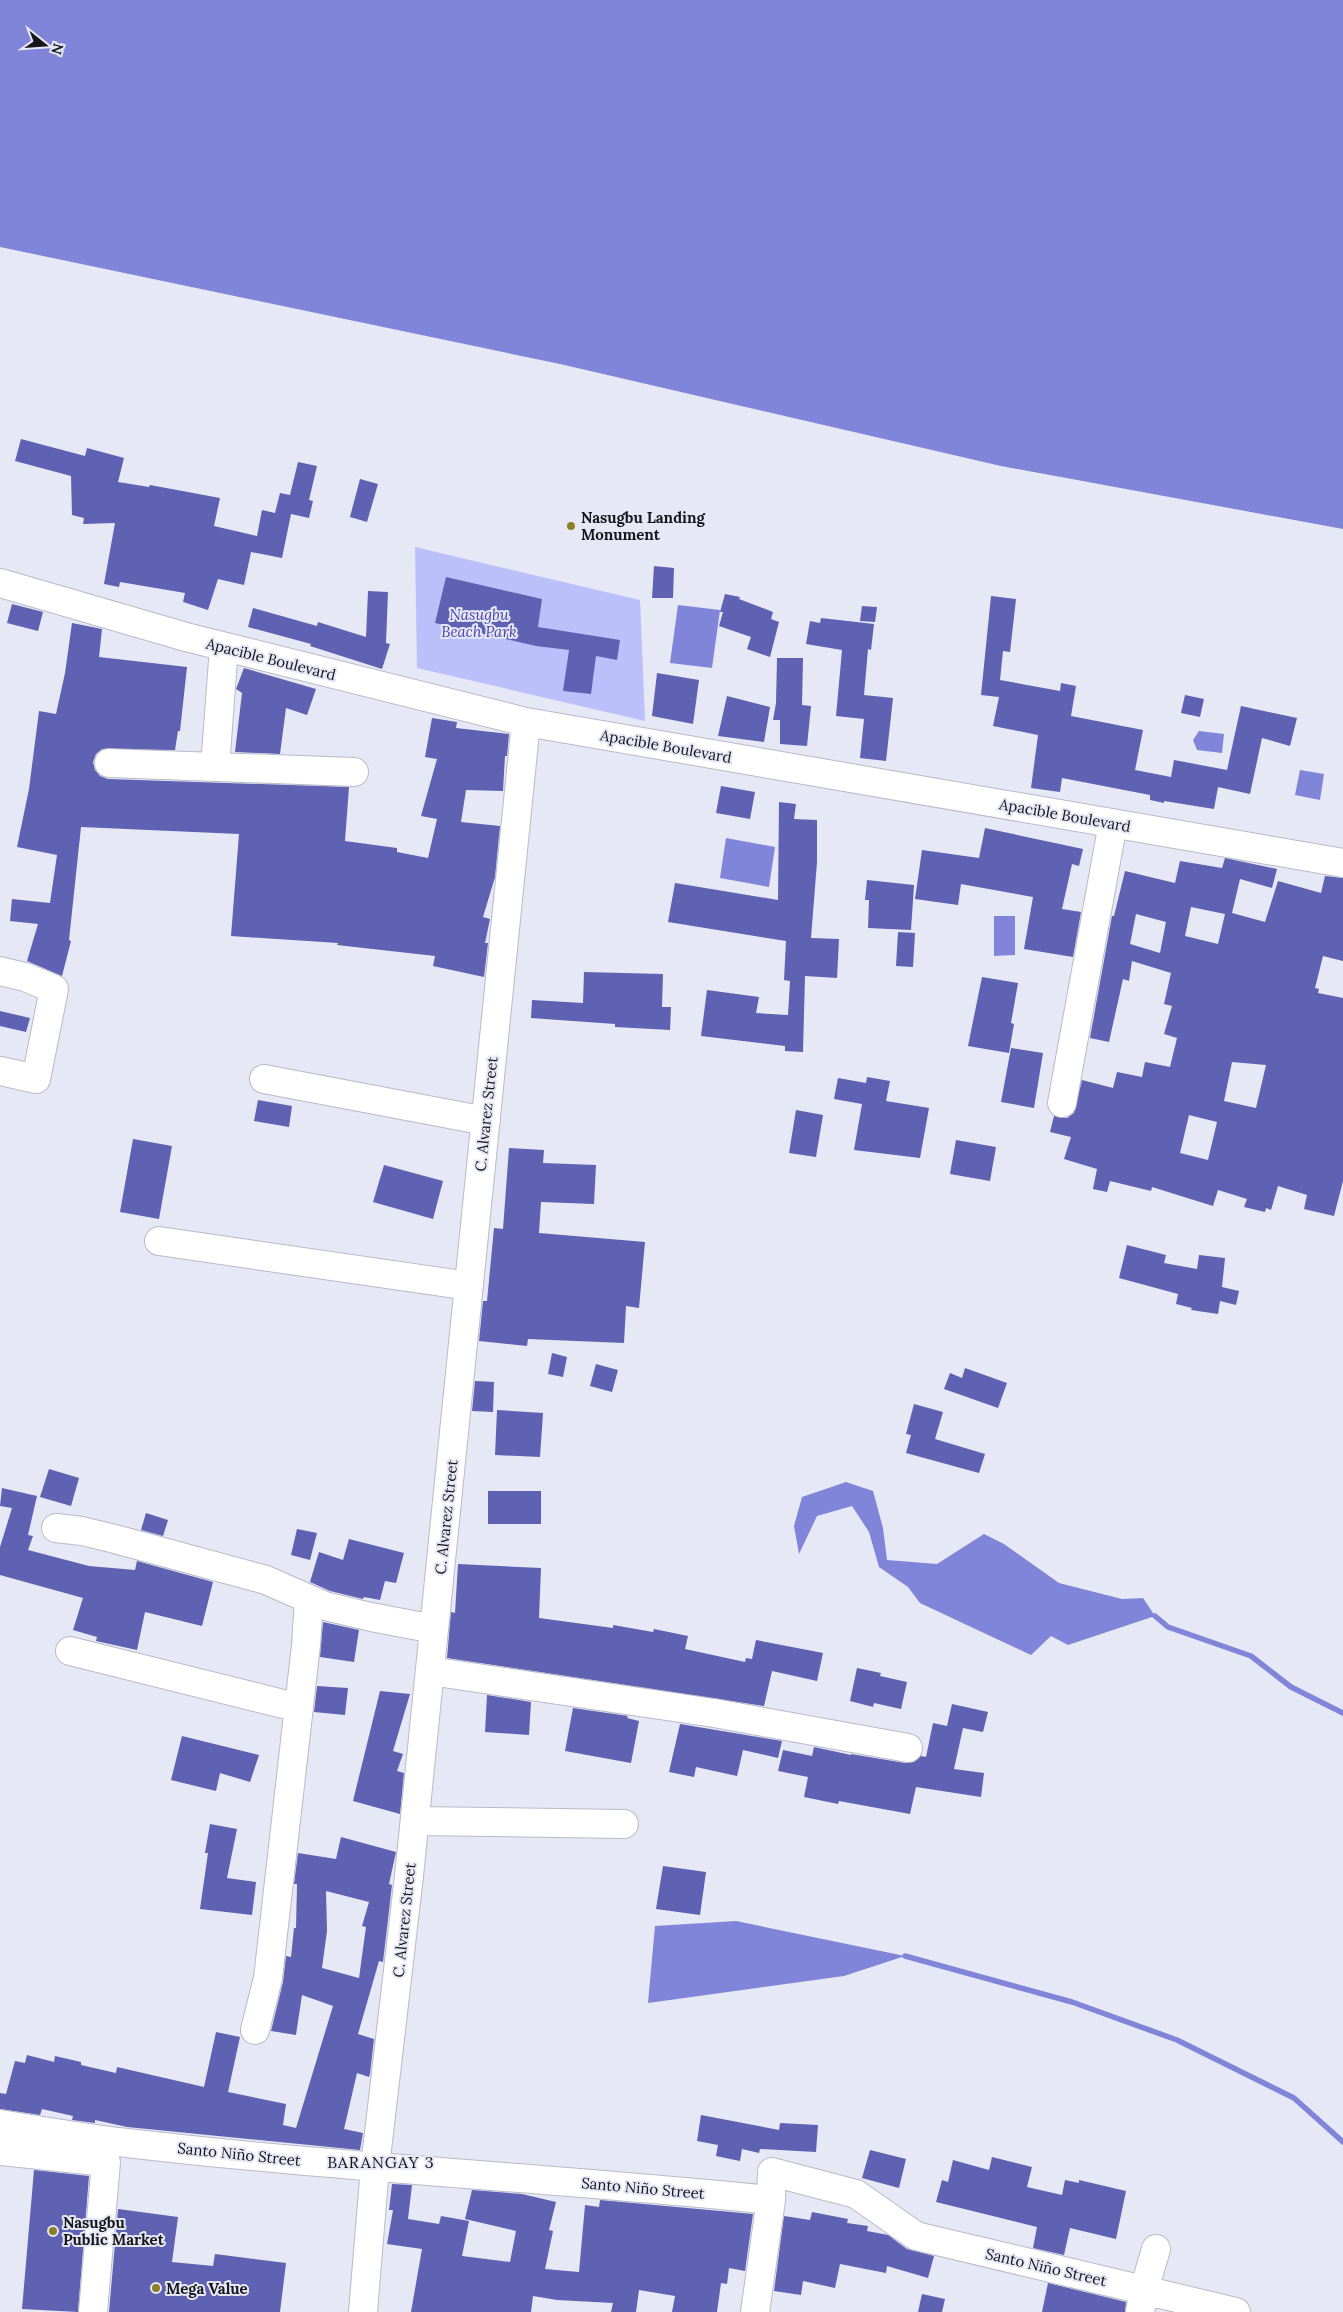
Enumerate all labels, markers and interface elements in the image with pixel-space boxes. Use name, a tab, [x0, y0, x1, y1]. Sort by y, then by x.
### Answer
north arrow	[20, 20, 70, 70]
text: N	[47, 41, 68, 57]
place label: Nasugbu Landing Monument	[581, 508, 706, 544]
marker: Nasugbu Landing Monument	[565, 520, 577, 532]
park label: Nasugbu Beach Park	[441, 605, 517, 641]
street label: Apacible Boulevard	[203, 633, 338, 684]
street label: Apacible Boulevard	[598, 725, 733, 767]
street label: Apacible Boulevard	[997, 794, 1132, 836]
street label: C. Alvarez Street	[471, 1055, 501, 1172]
street label: C. Alvarez Street	[431, 1458, 461, 1575]
street label: C. Alvarez Street	[389, 1861, 419, 1978]
street label: Santo Niño Street	[176, 2138, 302, 2170]
district label: BARANGAY 3	[327, 2152, 435, 2172]
street label: Santo Niño Street	[581, 2173, 706, 2203]
place label: Nasugbu Public Market	[63, 2213, 165, 2249]
marker: Nasugbu Public Market	[47, 2225, 59, 2237]
street label: Santo Niño Street	[984, 2244, 1109, 2290]
place label: Mega Value	[166, 2279, 248, 2298]
marker: Mega Value	[150, 2282, 162, 2294]

